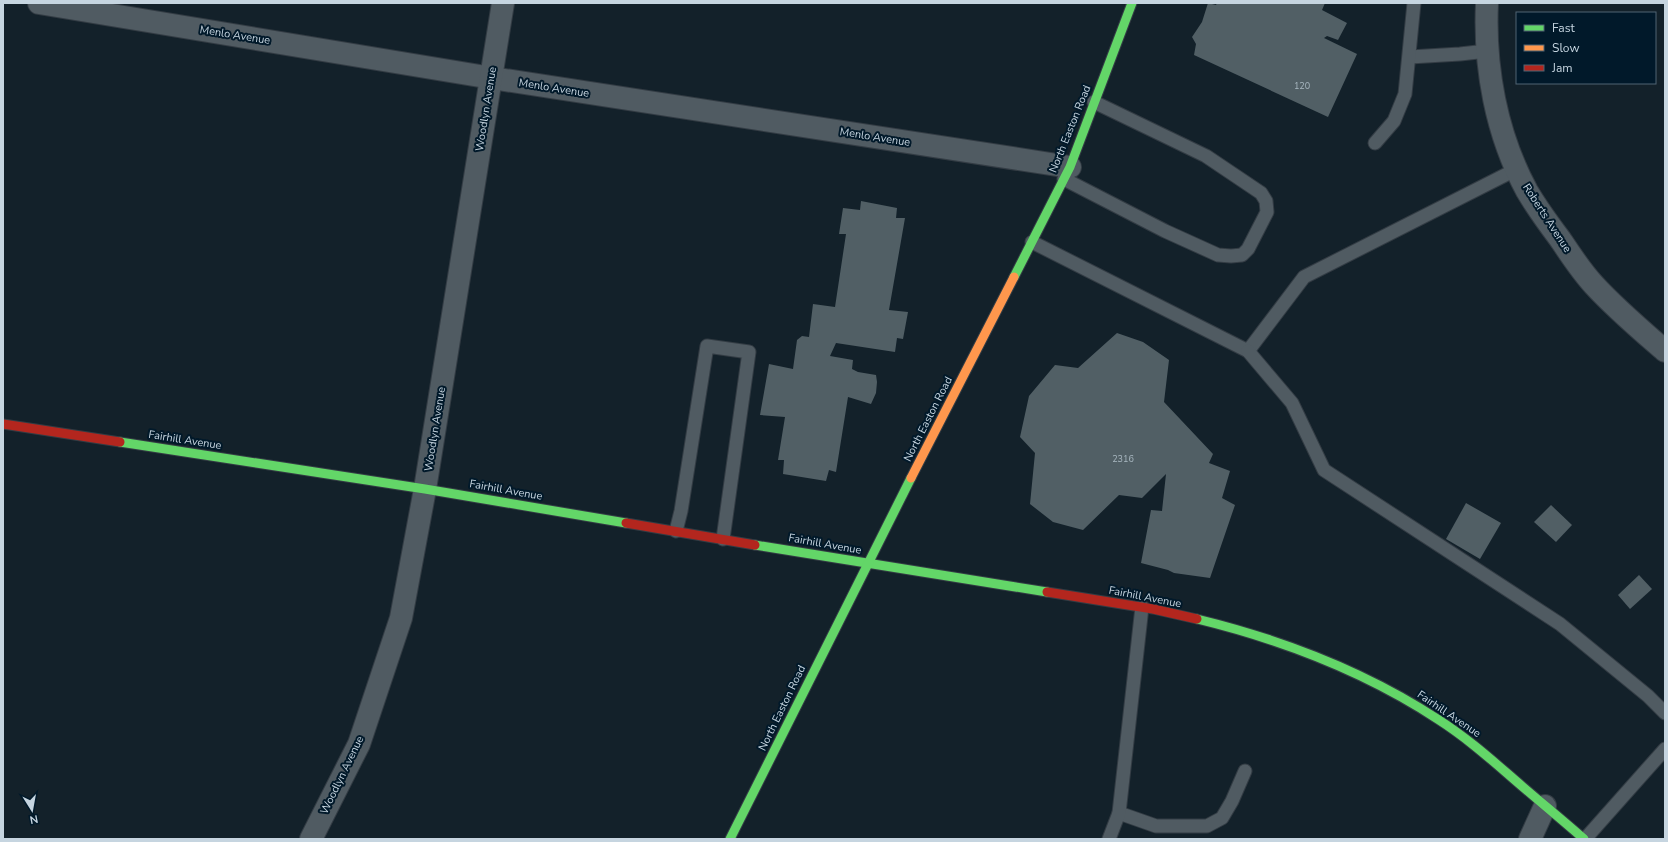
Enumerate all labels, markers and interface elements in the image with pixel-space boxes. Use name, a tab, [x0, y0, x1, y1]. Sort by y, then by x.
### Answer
legend	[1516, 12, 1656, 84]
text: Fast	[1552, 20, 1575, 36]
street label: Menlo Avenue	[199, 22, 271, 48]
text: Slow	[1552, 40, 1580, 56]
text: Jam	[1551, 60, 1573, 76]
street label: Woodlyn Avenue	[472, 66, 500, 152]
street label: Menlo Avenue	[518, 75, 590, 101]
house number: 120	[1294, 80, 1310, 92]
street label: North Easton Road	[1046, 83, 1094, 175]
street label: Menlo Avenue	[839, 124, 911, 150]
street label: Roberts Avenue	[1519, 181, 1575, 255]
street label: North Easton Road	[900, 374, 956, 464]
street label: Woodlyn Avenue	[421, 386, 449, 472]
street label: Fairhill Avenue	[147, 427, 223, 453]
house number: 2316	[1112, 453, 1134, 465]
street label: Fairhill Avenue	[468, 476, 544, 504]
street label: Fairhill Avenue	[787, 530, 863, 558]
street label: Fairhill Avenue	[1107, 583, 1183, 611]
street label: North Easton Road	[755, 663, 809, 753]
street label: Fairhill Avenue	[1414, 687, 1484, 741]
street label: Woodlyn Avenue	[317, 733, 368, 817]
north arrow	[12, 790, 52, 830]
text: N	[28, 811, 39, 827]

